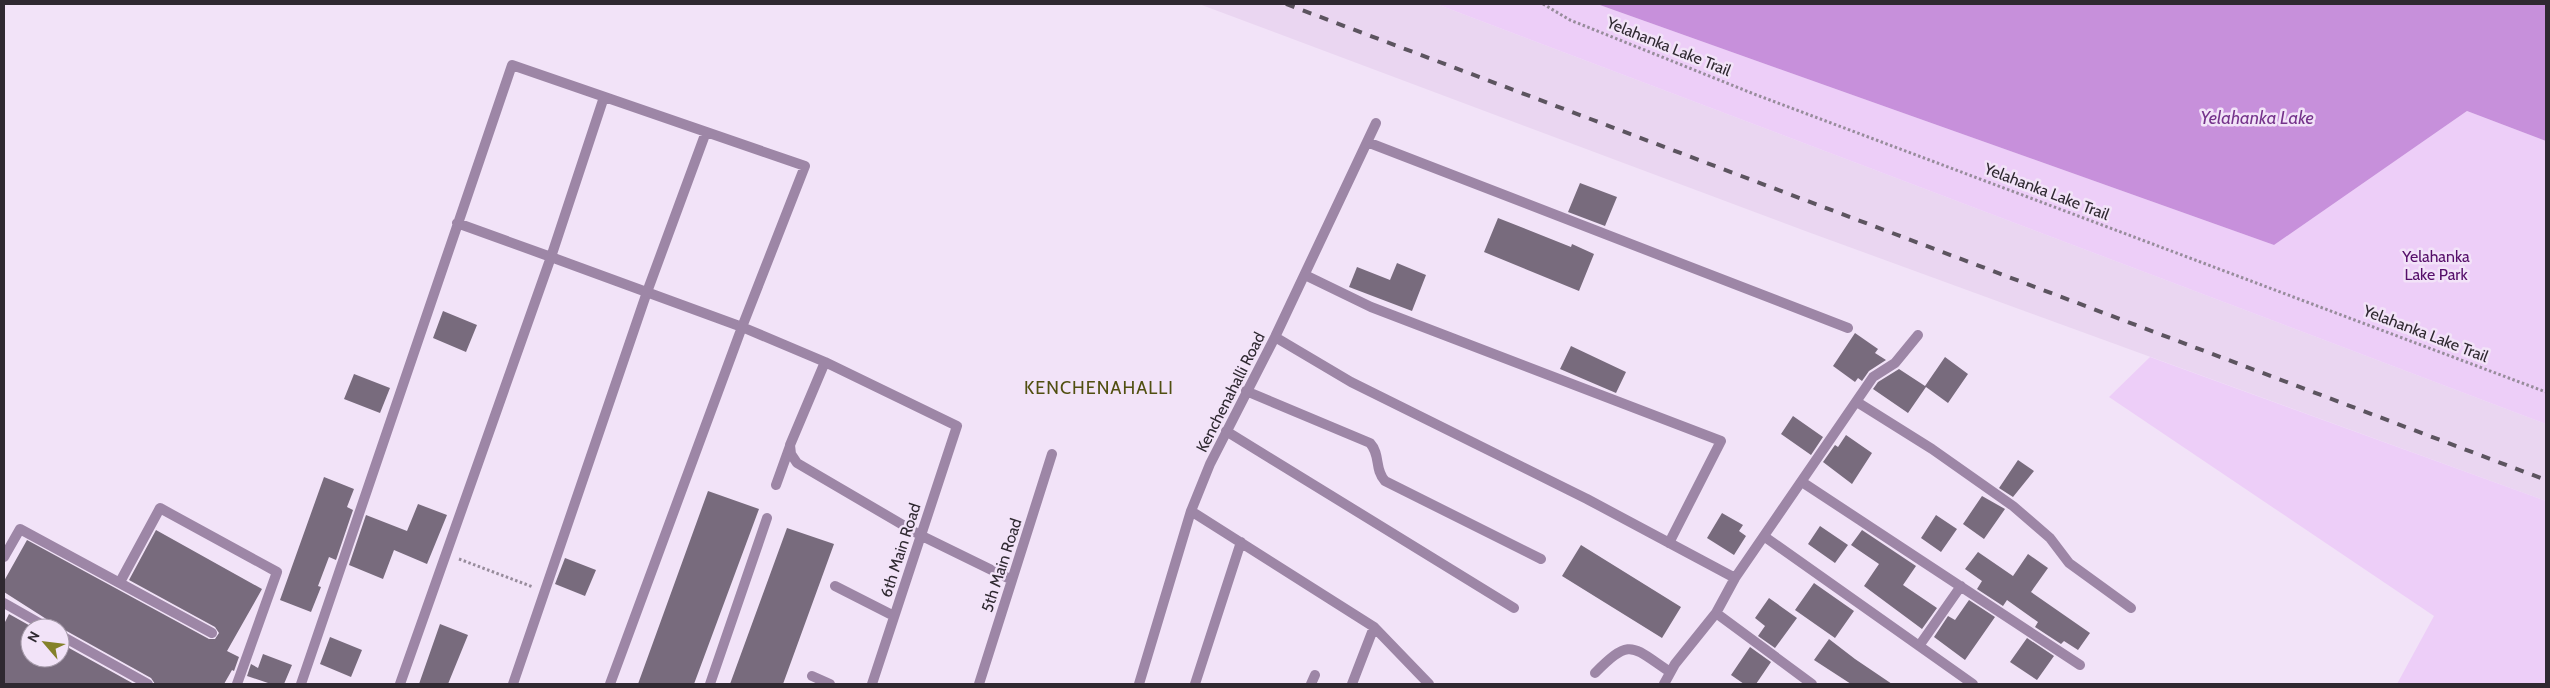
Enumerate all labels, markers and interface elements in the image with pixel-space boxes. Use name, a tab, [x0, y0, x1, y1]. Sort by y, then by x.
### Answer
street label: Yelahanka Lake Trail	[1603, 13, 1734, 80]
water label: Yelahanka Lake	[2200, 107, 2314, 129]
street label: Yelahanka Lake Trail	[1981, 159, 2112, 224]
park label: Yelahanka Lake Park	[2401, 247, 2470, 284]
street label: Yelahanka Lake Trail	[2360, 301, 2491, 366]
street label: Kenchenahalli Road	[1192, 329, 1269, 455]
district label: KENCHENAHALLI	[1024, 377, 1174, 399]
street label: 6th Main Road	[876, 501, 925, 600]
street label: 5th Main Road	[977, 516, 1026, 614]
north arrow	[20, 618, 70, 668]
text: N	[23, 628, 44, 645]

